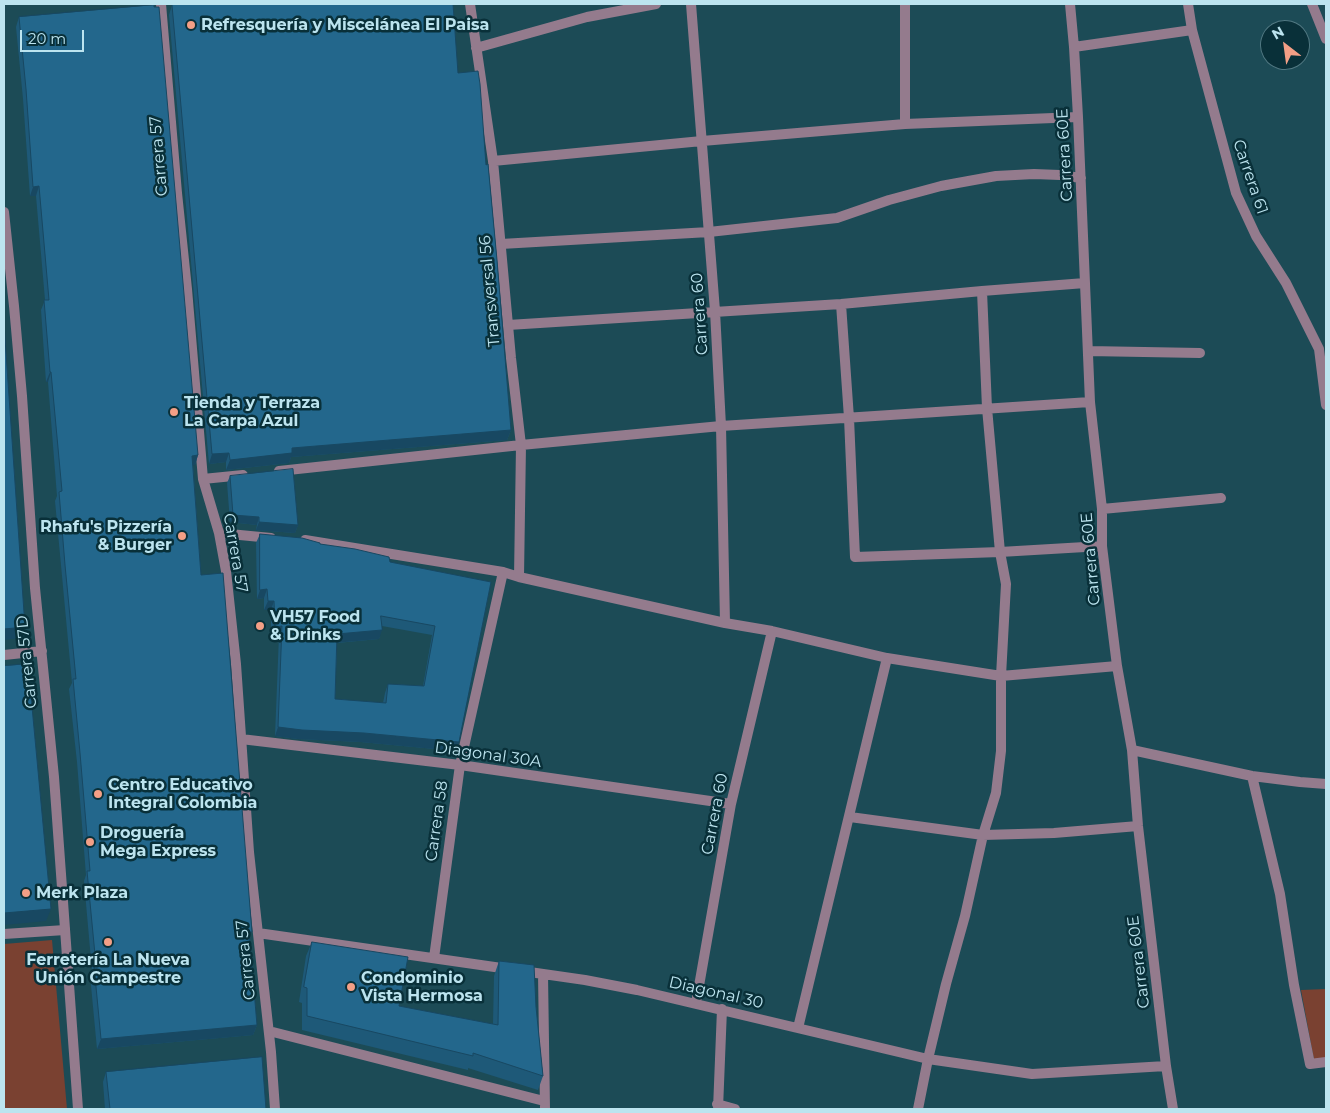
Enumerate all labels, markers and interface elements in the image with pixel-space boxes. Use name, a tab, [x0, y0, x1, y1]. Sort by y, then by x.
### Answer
place label: Refresquería y Miscelánea El Paisa	[201, 15, 489, 35]
marker: Refresquería y Miscelánea El Paisa	[185, 19, 197, 31]
scale bar	[22, 20, 86, 52]
north arrow	[1260, 20, 1310, 70]
text: N	[1269, 22, 1287, 43]
text: 20 m	[28, 29, 66, 48]
street label: Carrera 60E	[1053, 108, 1077, 202]
street label: Carrera 57	[146, 115, 172, 197]
street label: Carrera 61	[1228, 137, 1272, 217]
street label: Transversal 56	[476, 235, 504, 347]
street label: Carrera 60	[688, 272, 712, 356]
place label: Tienda y Terraza La Carpa Azul	[184, 393, 320, 431]
marker: Tienda y Terraza La Carpa Azul	[168, 406, 180, 418]
street label: Carrera 57	[219, 512, 251, 594]
street label: Carrera 60E	[1077, 512, 1105, 606]
place label: Rhafu's Pizzería & Burger	[40, 517, 172, 555]
marker: Rhafu's Pizzería & Burger	[176, 530, 188, 542]
place label: VH57 Food & Drinks	[270, 607, 360, 645]
street label: Carrera 57D	[13, 614, 41, 710]
marker: VH57 Food & Drinks	[254, 620, 266, 632]
street label: Diagonal 30A	[433, 738, 543, 772]
street label: Carrera 60	[698, 772, 732, 856]
place label: Centro Educativo Integral Colombia	[108, 775, 257, 813]
street label: Carrera 58	[422, 779, 452, 863]
marker: Centro Educativo Integral Colombia	[92, 788, 104, 800]
place label: Droguería Mega Express	[100, 823, 216, 861]
marker: Droguería Mega Express	[84, 836, 96, 848]
place label: Merk Plaza	[36, 883, 128, 903]
marker: Merk Plaza	[20, 887, 32, 899]
street label: Carrera 60E	[1124, 915, 1154, 1009]
street label: Carrera 57	[232, 919, 260, 1001]
marker: Ferretería La Nueva Unión Campestre	[102, 936, 114, 948]
place label: Ferretería La Nueva Unión Campestre	[26, 950, 190, 988]
place label: Condominio Vista Hermosa	[361, 968, 483, 1006]
street label: Diagonal 30	[667, 973, 765, 1013]
marker: Condominio Vista Hermosa	[345, 981, 357, 993]

